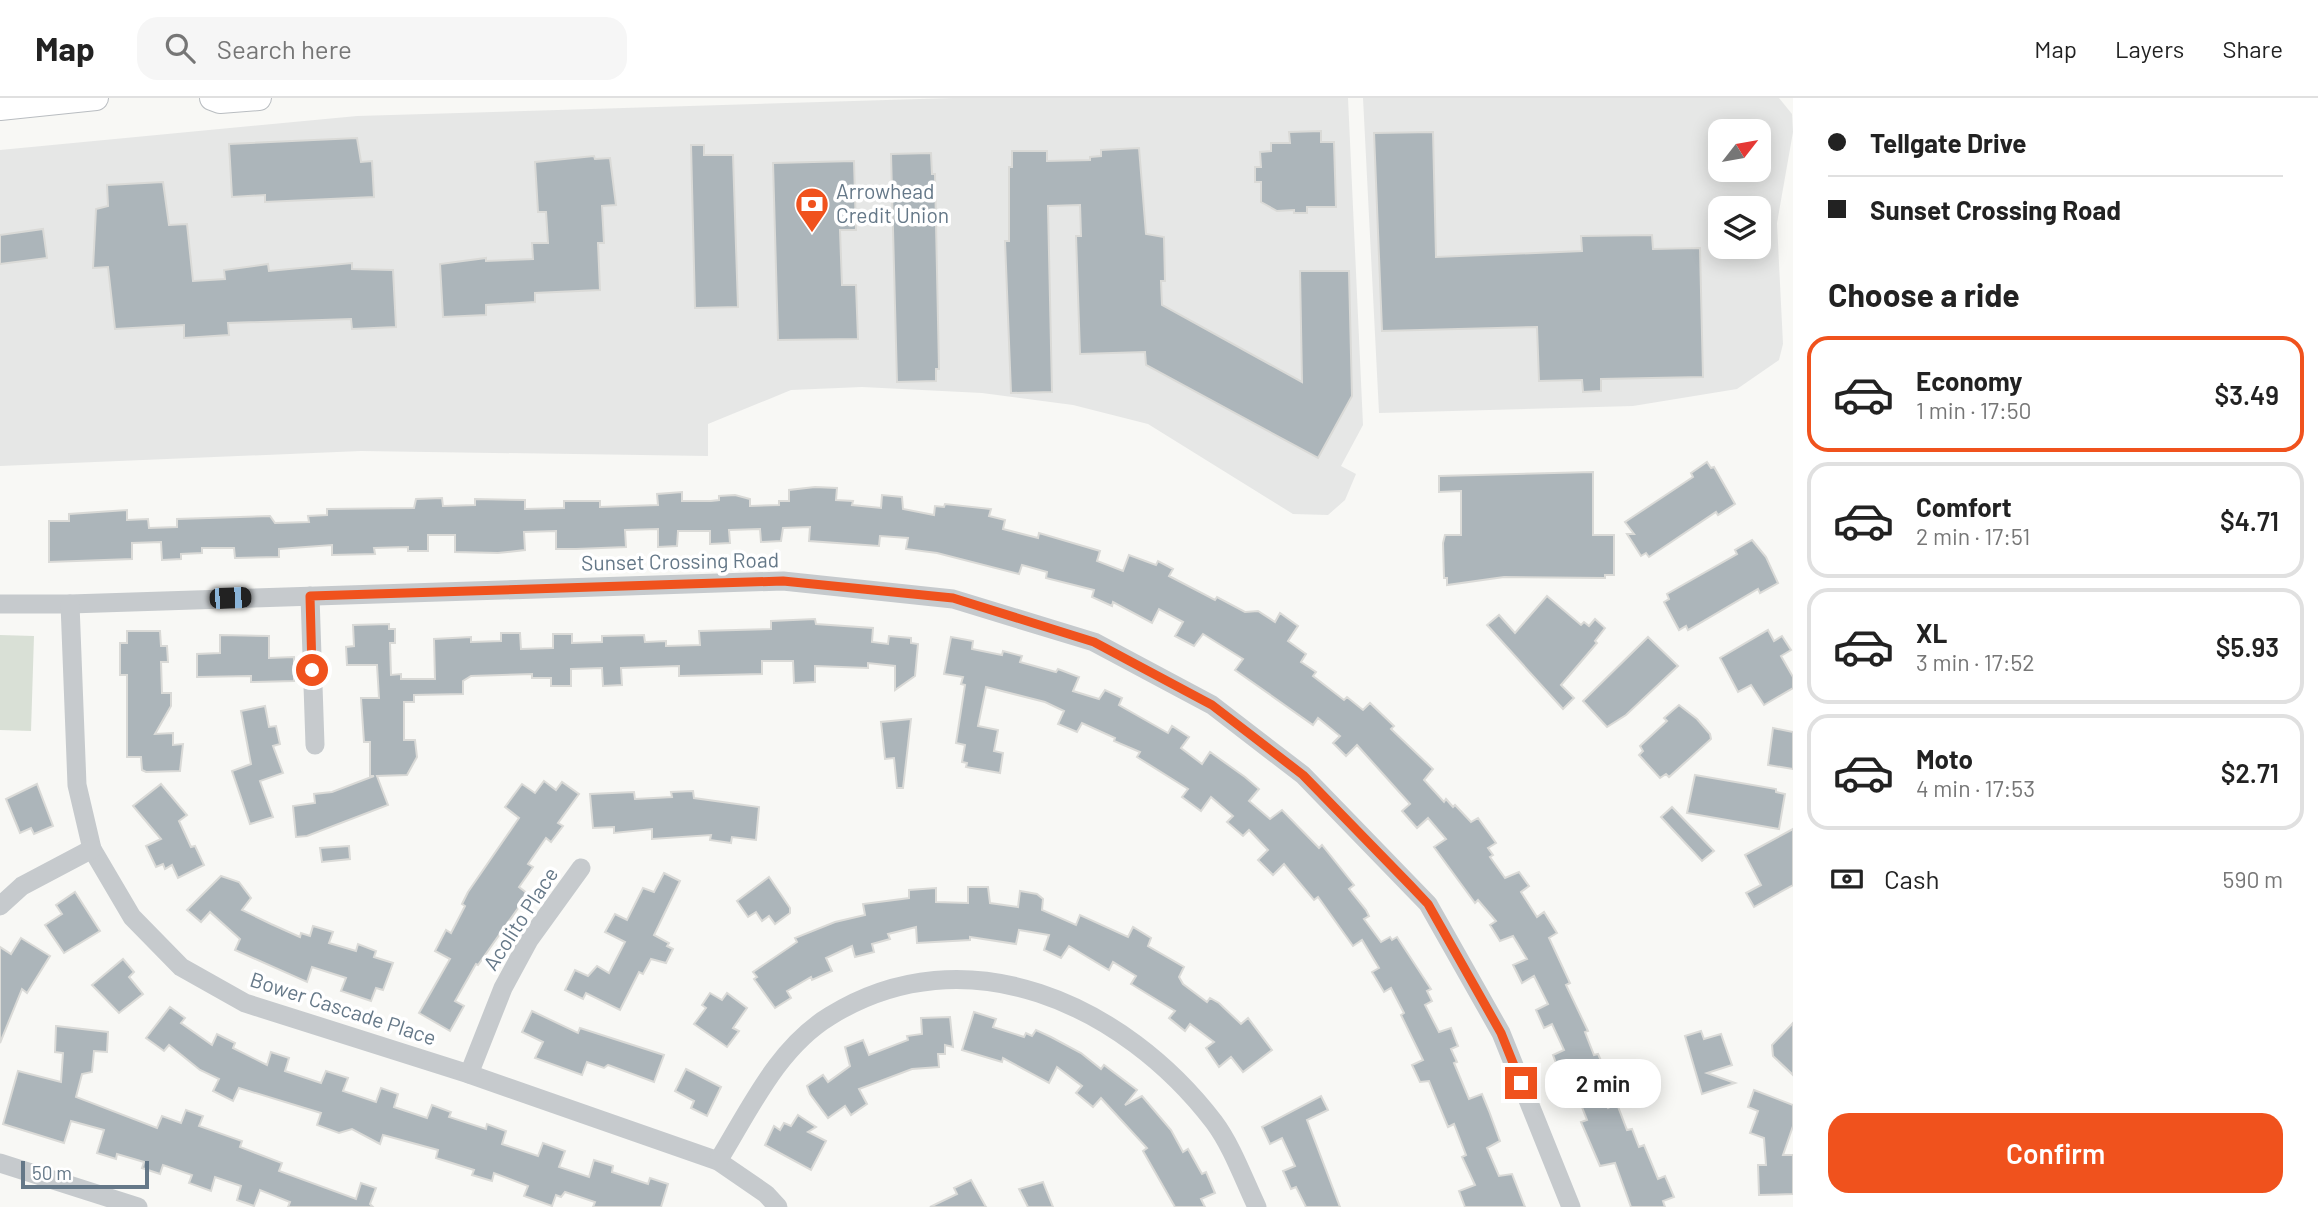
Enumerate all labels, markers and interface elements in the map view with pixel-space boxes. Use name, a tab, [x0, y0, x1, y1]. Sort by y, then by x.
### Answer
search box	[137, 17, 627, 80]
text: Map	[35, 28, 95, 68]
icon: search	[161, 29, 199, 67]
text: Search here	[217, 33, 352, 64]
text: Map	[2034, 34, 2077, 63]
text: Layers	[2115, 34, 2184, 63]
text: Share	[2222, 34, 2283, 63]
north arrow	[1708, 119, 1771, 182]
map controls	[1708, 119, 1771, 259]
text: Tellgate Drive	[1870, 127, 2026, 158]
place label: Arrowhead Credit Union	[836, 178, 949, 227]
bank icon: Arrowhead Credit Union	[793, 185, 831, 234]
text: Sunset Crossing Road	[1870, 194, 2121, 225]
button: layers	[1708, 196, 1771, 259]
text: Choose a ride	[1828, 275, 2020, 313]
icon: car	[1832, 363, 1895, 426]
text: Economy	[1916, 365, 2022, 396]
text: $3.49	[2214, 379, 2279, 410]
text: 1 min · 17:50	[1916, 396, 2032, 424]
icon: car	[1832, 489, 1895, 552]
text: Comfort	[1916, 491, 2012, 522]
text: $4.71	[2220, 505, 2279, 536]
text: 2 min · 17:51	[1916, 522, 2030, 550]
street label: Sunset Crossing Road	[581, 546, 779, 575]
car	[209, 587, 252, 609]
icon: car	[1832, 615, 1895, 678]
text: XL	[1916, 617, 1947, 648]
text: $5.93	[2216, 631, 2279, 662]
text: 3 min · 17:52	[1916, 648, 2035, 676]
route start	[296, 654, 328, 686]
icon: car	[1832, 741, 1895, 804]
text: Moto	[1916, 743, 1973, 774]
text: $2.71	[2221, 757, 2279, 788]
text: 4 min · 17:53	[1916, 774, 2035, 802]
icon: cash	[1828, 860, 1866, 898]
street label: Acolito Place	[477, 862, 562, 974]
text: Cash	[1884, 863, 1939, 894]
text: 590 m	[2223, 865, 2283, 893]
street label: Bower Cascade Place	[247, 966, 440, 1049]
callout: 2 min	[1546, 1058, 1661, 1108]
route end	[1505, 1067, 1537, 1099]
text: 2 min	[1576, 1069, 1630, 1097]
button: Confirm	[1828, 1113, 2283, 1193]
scale bar	[21, 1158, 149, 1190]
text: 50 m	[32, 1161, 72, 1184]

